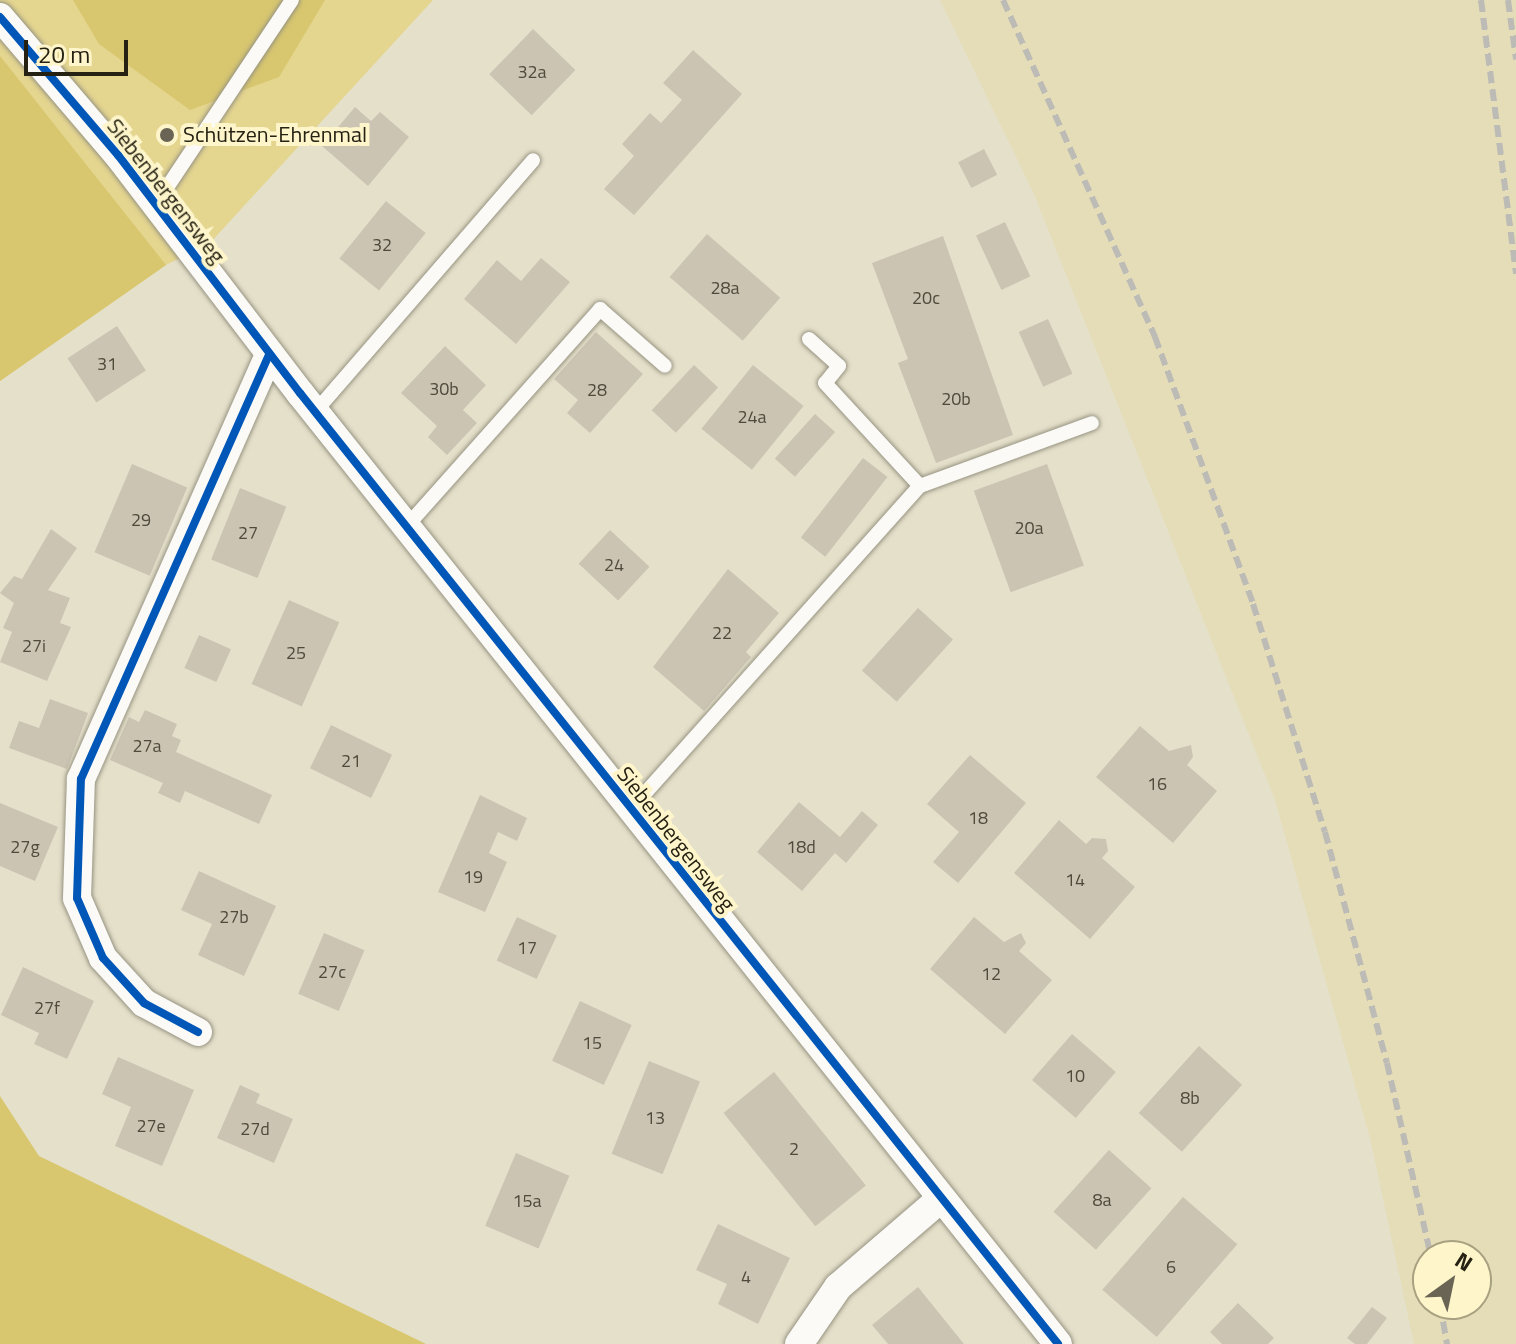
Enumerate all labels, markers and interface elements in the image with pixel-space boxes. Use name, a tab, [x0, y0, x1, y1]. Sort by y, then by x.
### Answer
scale bar	[28, 24, 132, 74]
text: 20 m	[38, 36, 90, 72]
house number: 32a	[517, 61, 547, 83]
street label: Siebenbergensweg	[101, 114, 231, 268]
place label: Schützen-Ehrenmal	[183, 122, 367, 148]
marker: Schützen-Ehrenmal	[158, 126, 176, 144]
house number: 32	[372, 234, 392, 256]
house number: 28a	[710, 277, 740, 299]
house number: 20c	[912, 287, 940, 309]
house number: 31	[97, 353, 117, 375]
house number: 30b	[429, 378, 459, 400]
house number: 28	[587, 379, 607, 401]
house number: 20b	[941, 388, 971, 410]
house number: 24a	[737, 406, 767, 428]
house number: 29	[131, 509, 151, 531]
house number: 20a	[1014, 517, 1044, 539]
house number: 27	[238, 522, 258, 544]
house number: 24	[604, 554, 624, 576]
house number: 22	[712, 622, 732, 644]
house number: 27i	[22, 635, 46, 657]
house number: 25	[286, 642, 306, 664]
house number: 27a	[132, 735, 162, 757]
house number: 21	[341, 750, 361, 772]
street label: Siebenbergensweg	[611, 762, 741, 916]
house number: 16	[1147, 773, 1167, 795]
house number: 18	[968, 807, 988, 829]
house number: 27g	[10, 836, 40, 858]
house number: 18d	[786, 836, 816, 858]
house number: 19	[463, 866, 483, 888]
house number: 14	[1065, 869, 1085, 891]
house number: 27b	[219, 906, 249, 928]
house number: 17	[517, 937, 537, 959]
house number: 27c	[318, 961, 346, 983]
house number: 12	[981, 963, 1001, 985]
house number: 27f	[34, 997, 60, 1019]
house number: 15	[582, 1032, 602, 1054]
house number: 10	[1065, 1065, 1085, 1087]
house number: 8b	[1180, 1087, 1200, 1109]
house number: 13	[645, 1107, 665, 1129]
house number: 27e	[136, 1115, 166, 1137]
house number: 27d	[240, 1118, 270, 1140]
house number: 2	[789, 1138, 799, 1160]
house number: 8a	[1092, 1189, 1112, 1211]
house number: 15a	[512, 1190, 542, 1212]
north arrow	[1412, 1240, 1492, 1320]
text: N	[1448, 1243, 1480, 1280]
house number: 6	[1166, 1256, 1176, 1278]
house number: 4	[741, 1266, 751, 1288]

